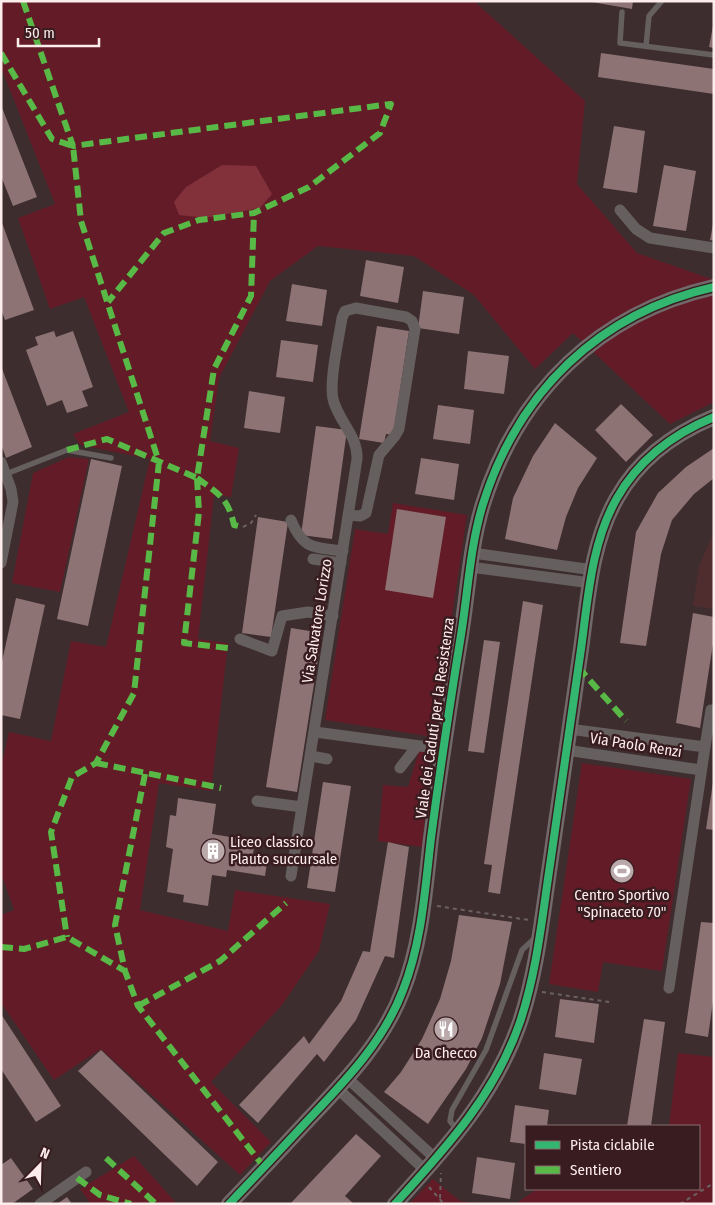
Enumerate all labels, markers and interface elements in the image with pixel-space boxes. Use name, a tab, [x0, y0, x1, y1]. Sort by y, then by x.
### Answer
scale bar	[18, 15, 99, 47]
text: 50 m	[25, 24, 55, 42]
street label: Via Salvatore Lorizzo	[298, 557, 336, 685]
street label: Viale dei Caduti per la Resistenza	[412, 616, 458, 820]
street label: Via Paolo Renzi	[589, 729, 683, 761]
place label: Liceo classico Plauto succursale	[230, 833, 337, 868]
building icon: Liceo classico Plauto succursale	[200, 838, 226, 864]
sports icon: Centro Sportivo "Spinaceto 70"	[609, 858, 635, 884]
place label: Centro Sportivo "Spinaceto 70"	[574, 886, 670, 921]
restaurant icon: Da Checco	[433, 1016, 459, 1042]
place label: Da Checco	[415, 1044, 477, 1062]
legend	[525, 1125, 700, 1190]
text: Pista ciclabile	[570, 1136, 655, 1154]
north arrow	[15, 1140, 65, 1190]
text: N	[38, 1144, 52, 1163]
text: Sentiero	[570, 1161, 622, 1179]

